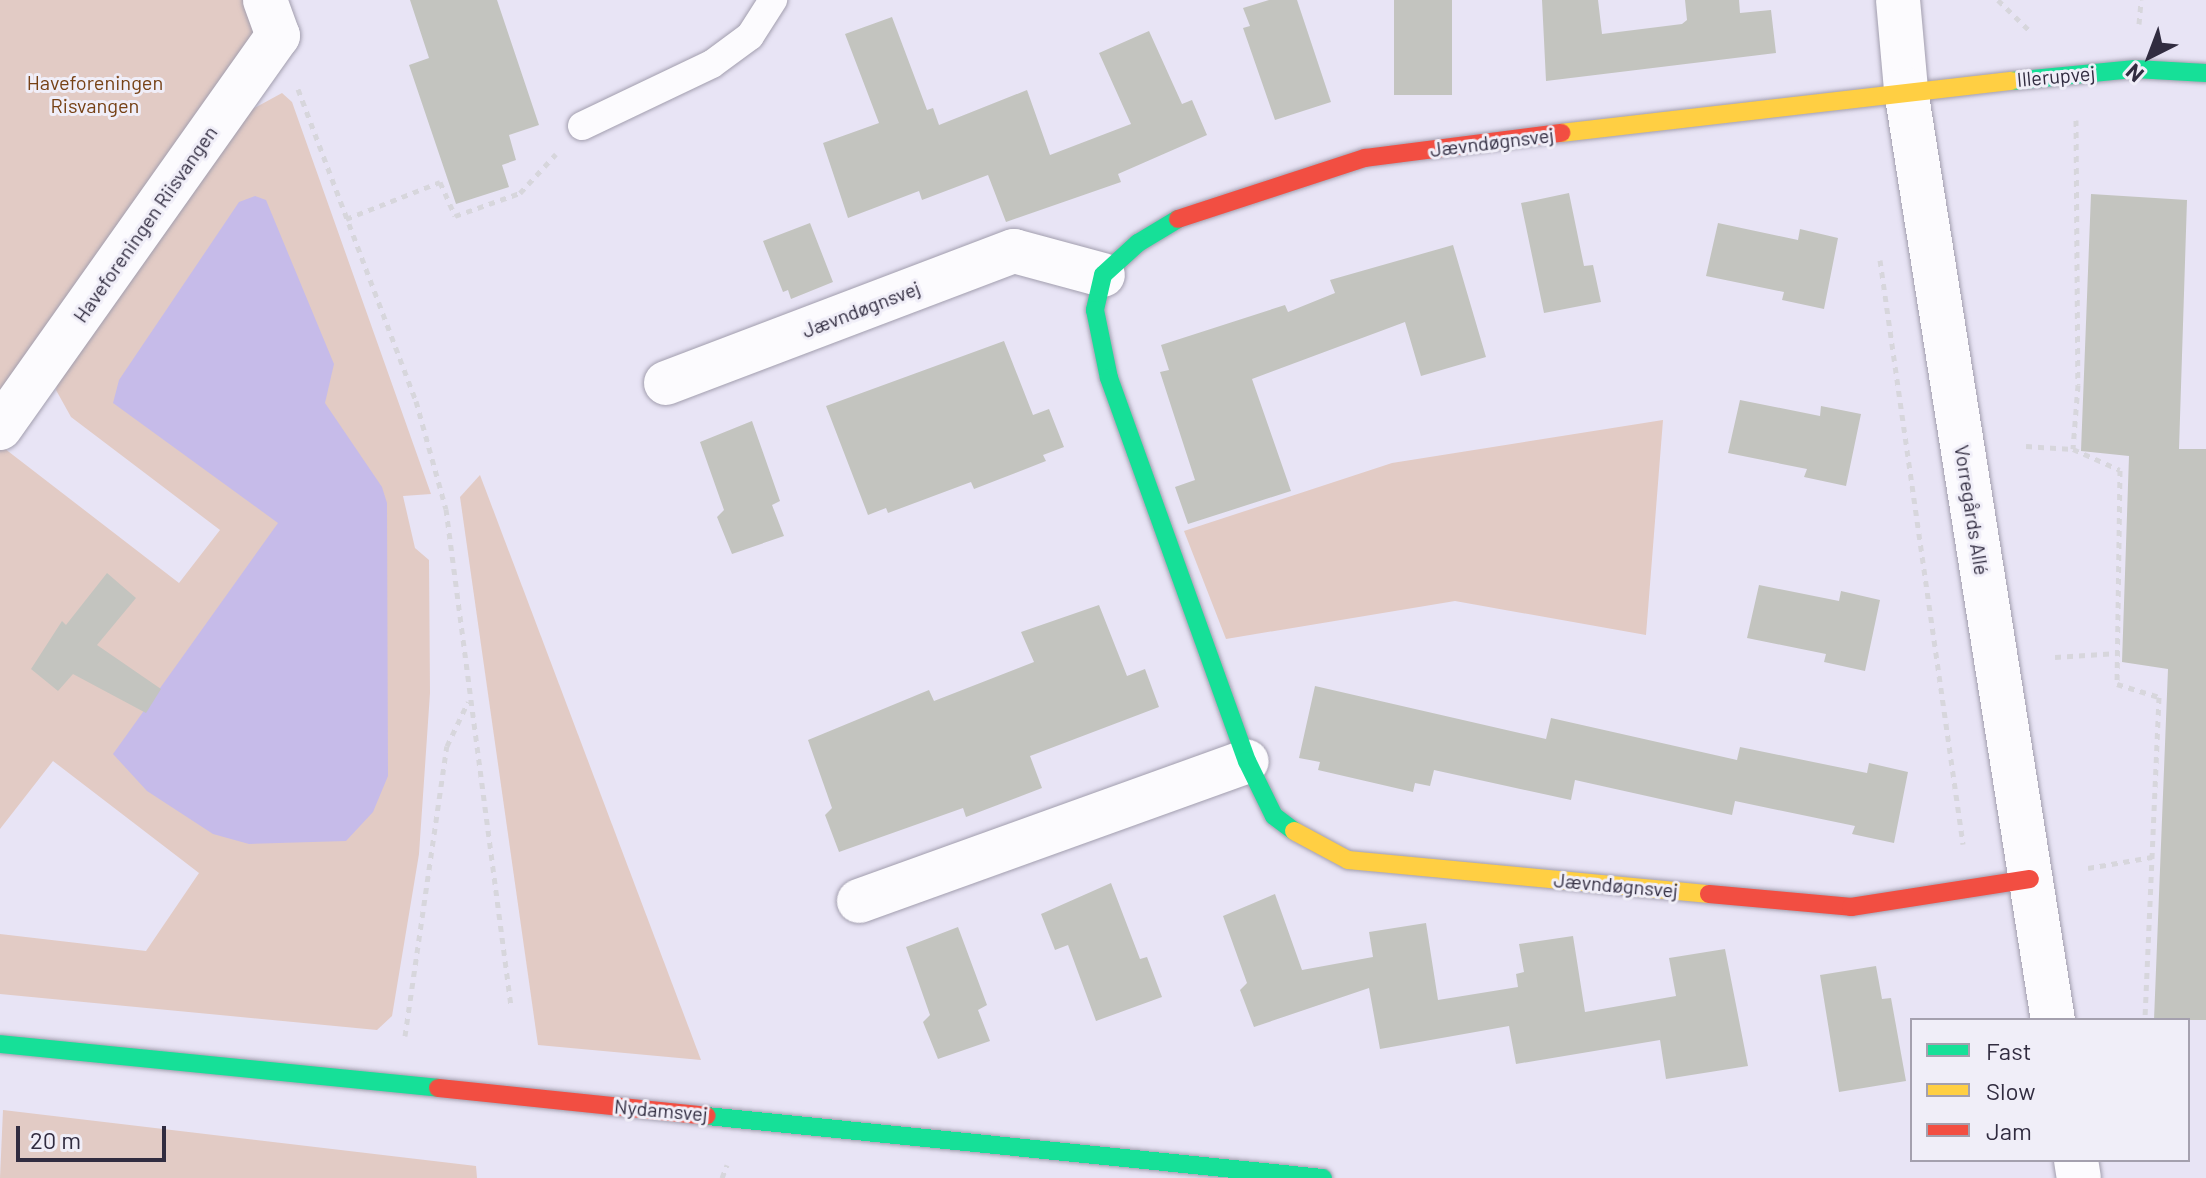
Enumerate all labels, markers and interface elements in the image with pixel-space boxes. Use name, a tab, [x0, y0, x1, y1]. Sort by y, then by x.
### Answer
north arrow	[2110, 16, 2190, 96]
text: N	[2120, 59, 2148, 88]
street label: Illerupvej	[2016, 61, 2096, 91]
park label: Haveforeningen Risvangen	[27, 71, 163, 118]
street label: Haveforeningen Riisvangen	[68, 121, 222, 327]
street label: Jævndøgnsvej	[1429, 122, 1555, 162]
street label: Jævndøgnsvej	[798, 275, 924, 343]
street label: Vorregårds Allé	[1950, 443, 1994, 577]
street label: Jævndøgnsvej	[1553, 868, 1679, 902]
legend	[1910, 1018, 2190, 1162]
text: Fast	[1986, 1036, 2031, 1065]
text: Slow	[1986, 1076, 2035, 1105]
street label: Nydamsvej	[613, 1094, 709, 1126]
scale bar	[20, 1110, 170, 1160]
text: Jam	[1986, 1116, 2032, 1145]
text: 20 m	[30, 1125, 81, 1154]

